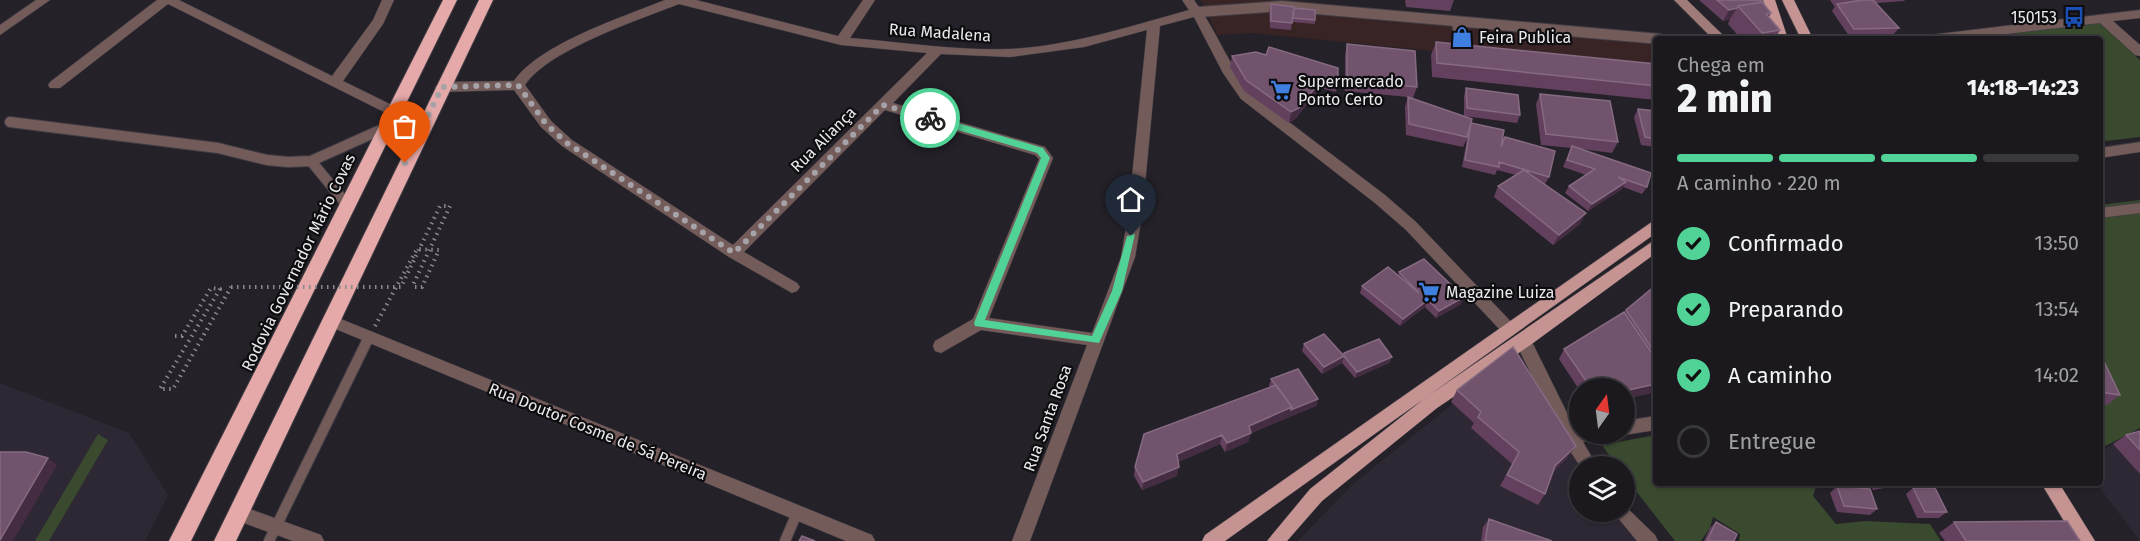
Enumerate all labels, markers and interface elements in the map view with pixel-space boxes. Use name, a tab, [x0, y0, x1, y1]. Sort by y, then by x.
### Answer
bus stop icon: 150153	[2062, 5, 2086, 29]
place label: 150153	[2011, 8, 2057, 27]
street label: Rua Madalena	[888, 19, 992, 46]
shop icon: Feira Publica	[1450, 25, 1474, 49]
place label: Feira Publica	[1479, 28, 1571, 47]
text: Chega em	[1677, 53, 1765, 77]
place label: Supermercado Ponto Certo	[1298, 72, 1404, 109]
text: 14:18–14:23	[1967, 74, 2079, 101]
text: 2 min	[1677, 76, 1773, 122]
supermarket icon: Supermercado Ponto Certo	[1269, 78, 1293, 102]
courier	[900, 88, 960, 148]
pin	[379, 101, 430, 163]
icon: bike	[914, 102, 947, 135]
street label: Rua Aliança	[787, 103, 861, 177]
icon: bag	[388, 110, 421, 143]
street label: Rodovia Governador Mário Covas	[237, 150, 359, 374]
text: A caminho · 220 m	[1677, 171, 1841, 195]
pin	[1105, 174, 1156, 236]
icon: home	[1114, 183, 1147, 216]
icon: check	[1677, 227, 1710, 260]
text: Confirmado	[1728, 230, 1844, 257]
text: 13:50	[2034, 231, 2079, 255]
supermarket icon: Magazine Luiza	[1417, 280, 1441, 304]
place label: Magazine Luiza	[1446, 283, 1555, 302]
icon: check	[1677, 293, 1710, 326]
text: Preparando	[1728, 296, 1844, 323]
text: 13:54	[2035, 297, 2079, 321]
icon: check	[1677, 359, 1710, 392]
street label: Rua Santa Rosa	[1019, 362, 1076, 474]
text: A caminho	[1728, 362, 1832, 389]
text: 14:02	[2034, 363, 2079, 387]
north arrow	[1569, 378, 1635, 444]
map controls	[1569, 378, 1635, 522]
street label: Rua Doutor Cosme de Sá Pereira	[486, 379, 710, 484]
text: Entregue	[1728, 428, 1816, 455]
button: layers	[1569, 456, 1635, 522]

